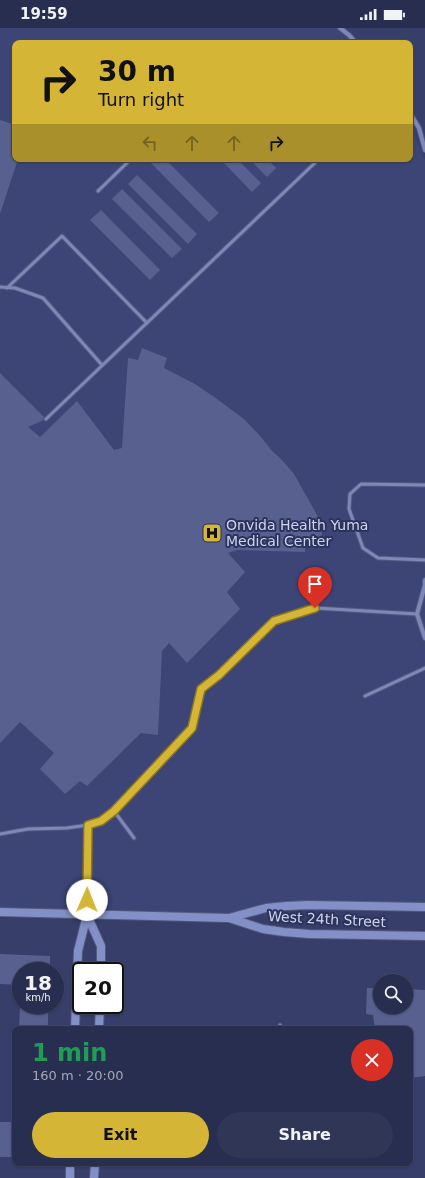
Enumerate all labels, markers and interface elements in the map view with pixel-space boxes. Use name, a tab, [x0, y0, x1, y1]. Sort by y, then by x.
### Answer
text: 19:59	[20, 5, 68, 23]
text: 30 m	[98, 55, 176, 88]
icon: right	[32, 56, 84, 108]
text: Turn right	[98, 89, 184, 110]
icon: left	[139, 132, 161, 154]
icon: ahead	[181, 132, 203, 154]
icon: ahead	[223, 132, 245, 154]
icon: right	[265, 132, 287, 154]
place label: Onvida Health Yuma Medical Center	[226, 517, 368, 549]
hospital icon: Onvida Health Yuma Medical Center	[201, 522, 223, 544]
pin	[298, 567, 332, 608]
icon: arrive	[304, 573, 326, 595]
position arrow	[66, 879, 108, 921]
street label: West 24th Street	[268, 908, 387, 930]
speed limit sign: 20	[72, 962, 124, 1014]
text: 18	[24, 971, 52, 995]
map controls	[373, 974, 413, 1014]
button: search	[373, 974, 413, 1014]
text: km/h	[25, 992, 51, 1003]
text: 1 min	[32, 1039, 107, 1067]
button: close	[351, 1039, 393, 1081]
text: 160 m · 20:00	[32, 1068, 123, 1083]
button: Exit	[32, 1112, 209, 1158]
button: Share	[217, 1112, 393, 1158]

